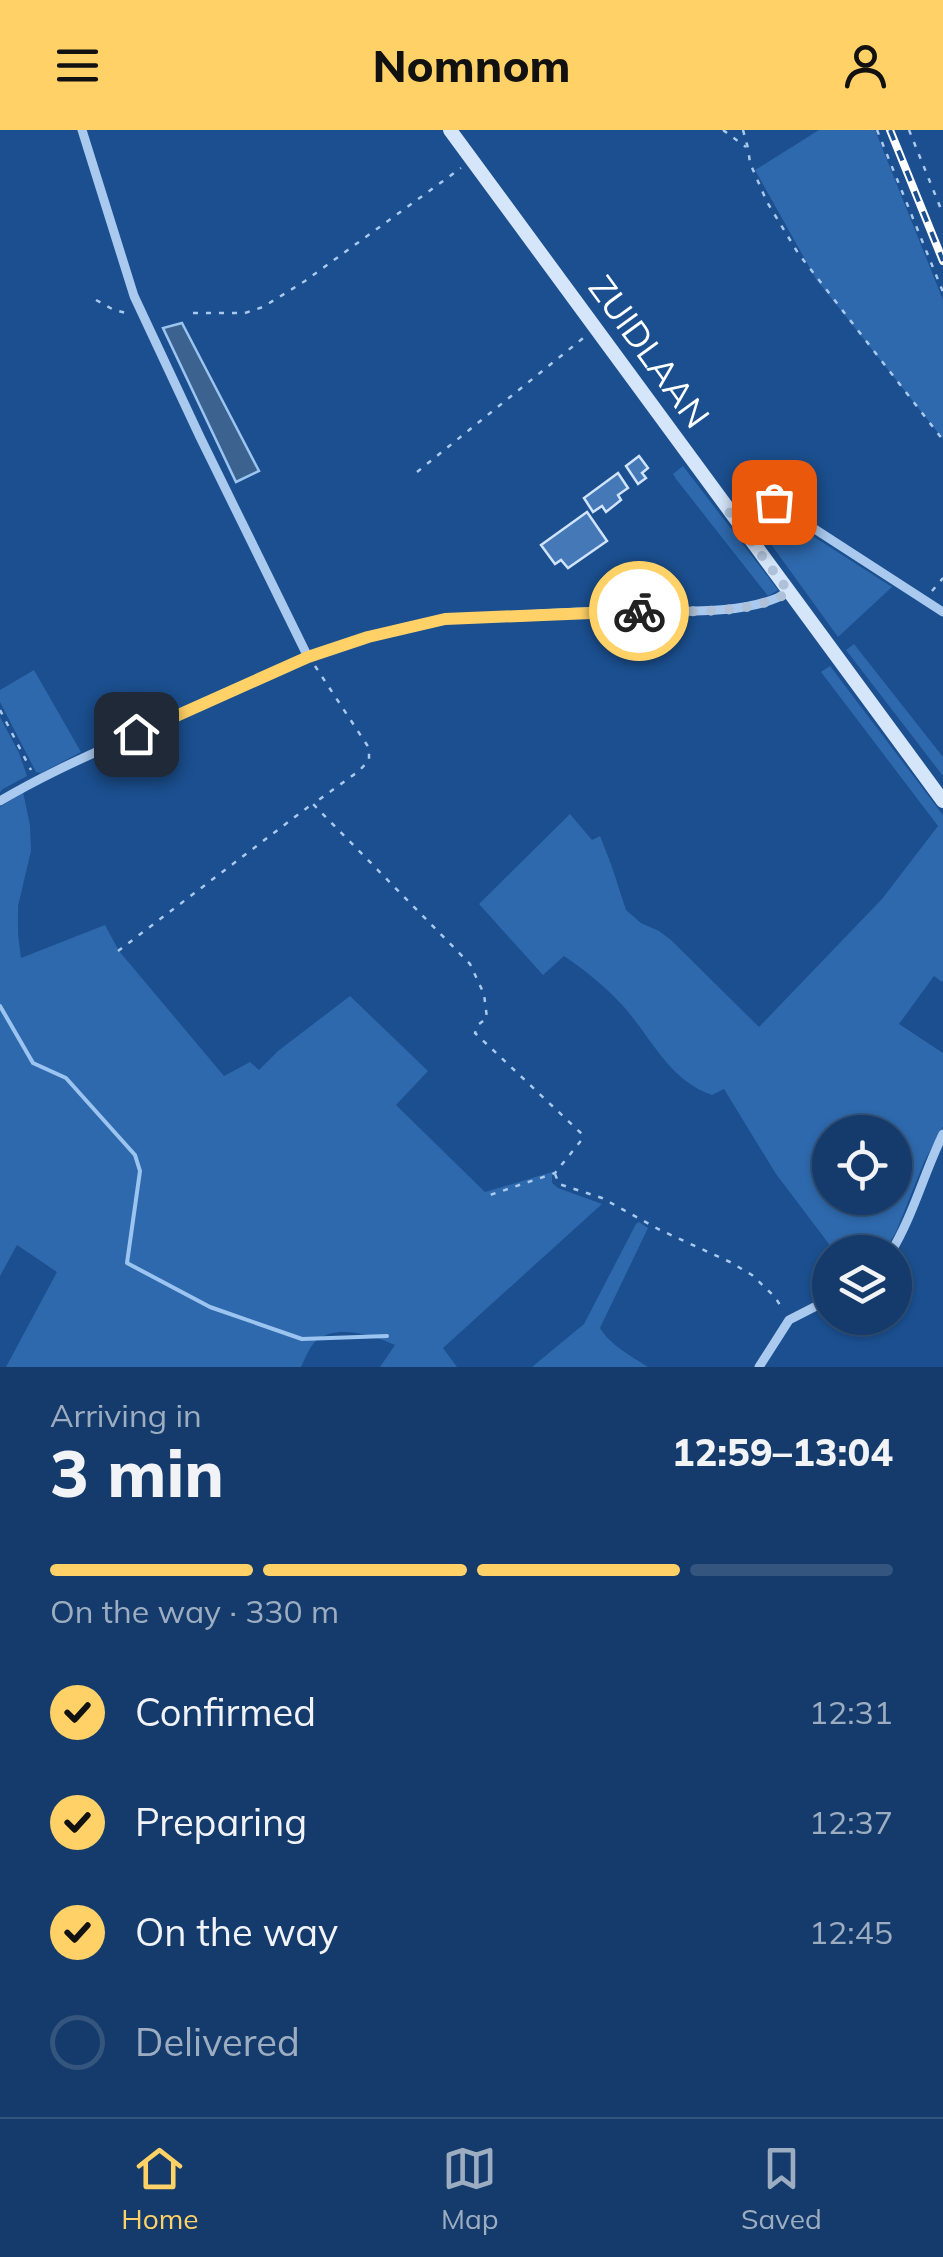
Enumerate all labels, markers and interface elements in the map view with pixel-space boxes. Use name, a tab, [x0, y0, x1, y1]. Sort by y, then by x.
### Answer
text: Nomnom	[372, 37, 571, 93]
icon: menu	[50, 38, 105, 93]
icon: person	[838, 38, 893, 93]
street label: ZUIDLAAN	[580, 267, 720, 436]
pin	[732, 460, 817, 545]
icon: bag	[747, 475, 802, 530]
courier	[589, 561, 689, 661]
icon: bike	[612, 584, 667, 639]
pin	[94, 692, 179, 777]
icon: home	[109, 707, 164, 762]
map controls	[812, 1115, 912, 1335]
button: locate	[812, 1115, 912, 1215]
button: layers	[812, 1235, 912, 1335]
text: Arriving in	[50, 1395, 202, 1435]
text: 12:59–13:04	[672, 1428, 893, 1476]
text: 3 min	[50, 1432, 224, 1513]
text: On the way · 330 m	[50, 1591, 339, 1631]
icon: check	[50, 1685, 105, 1740]
text: Confirmed	[135, 1688, 316, 1736]
text: 12:31	[809, 1692, 893, 1732]
icon: check	[50, 1795, 105, 1850]
text: Preparing	[135, 1798, 307, 1846]
text: 12:37	[809, 1802, 893, 1842]
icon: check	[50, 1905, 105, 1960]
text: On the way	[135, 1908, 338, 1956]
text: 12:45	[809, 1912, 893, 1952]
text: Delivered	[135, 2018, 300, 2066]
tab: Home	[121, 2141, 198, 2236]
tab: Map	[441, 2141, 499, 2236]
tab: Saved	[741, 2141, 822, 2236]

